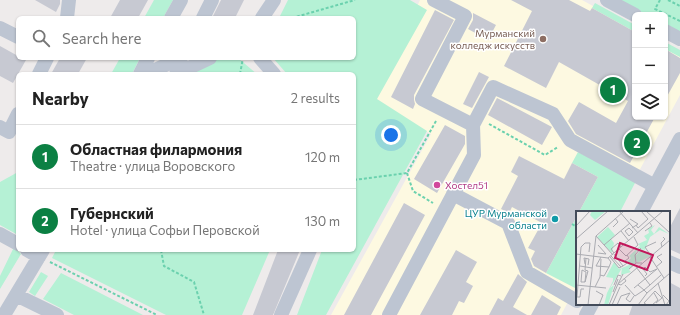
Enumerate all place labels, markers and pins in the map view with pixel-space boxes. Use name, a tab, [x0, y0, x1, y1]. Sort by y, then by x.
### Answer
place label: Мурманский колледж искусств	[451, 27, 535, 51]
marker: Мурманский колледж искусств	[538, 34, 548, 44]
pin: 1	[600, 75, 626, 105]
pin: 2	[624, 128, 650, 158]
place label: Хостел51	[445, 179, 488, 191]
marker: Хостел51	[432, 180, 442, 190]
place label: ЦУР Мурманской области	[465, 207, 547, 231]
marker: ЦУР Мурманской области	[550, 214, 560, 224]

